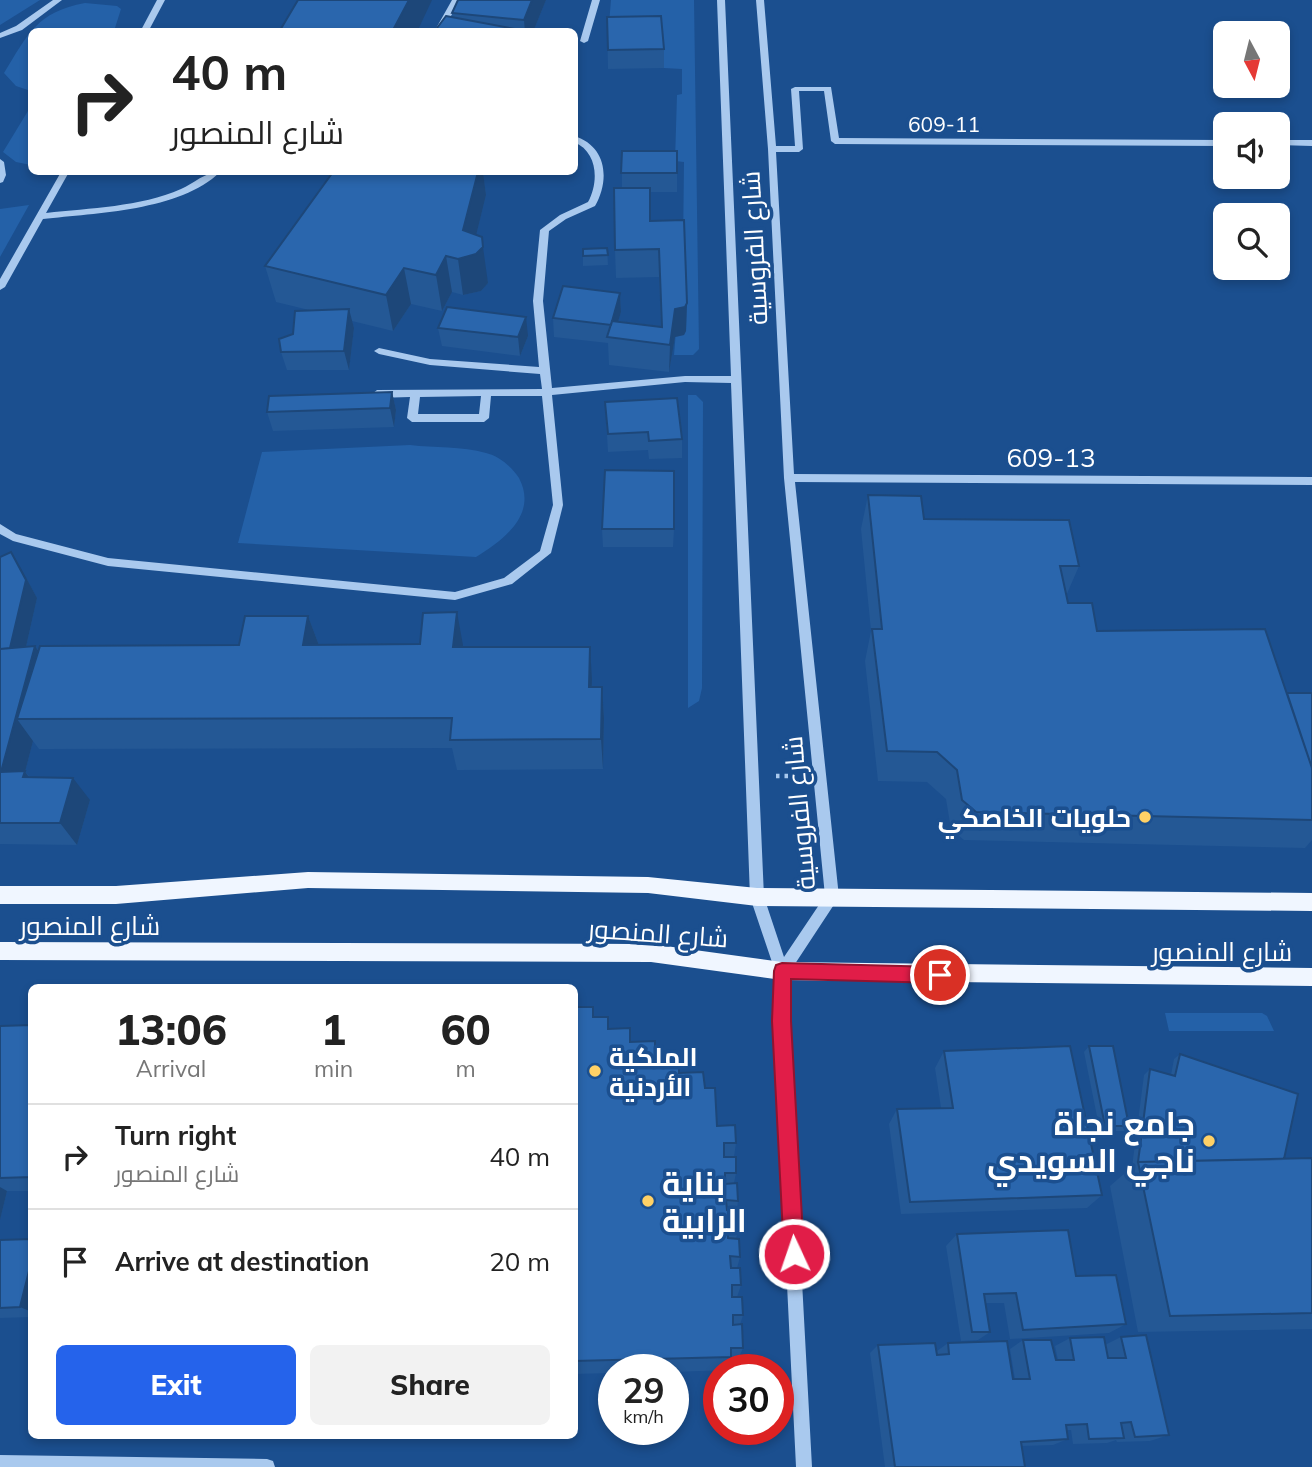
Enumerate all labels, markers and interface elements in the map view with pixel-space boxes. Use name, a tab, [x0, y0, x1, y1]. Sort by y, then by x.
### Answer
north arrow	[1213, 21, 1290, 98]
map controls	[1213, 21, 1290, 280]
text: 40 m	[171, 41, 287, 102]
icon: right	[56, 56, 147, 147]
street label: 609-11	[908, 111, 980, 137]
text: شارع المنصور	[171, 112, 344, 152]
button: sound	[1213, 112, 1290, 189]
street label: شارع الفروسية	[733, 170, 776, 326]
button: search	[1213, 203, 1290, 280]
street label: 609-13	[1006, 441, 1096, 474]
street label: شارع الفروسية	[776, 735, 823, 891]
place label: حلويات الخاصكي	[938, 801, 1131, 839]
marker: حلويات الخاصكي	[1137, 809, 1153, 825]
street label: شارع المنصور	[18, 909, 160, 943]
street label: شارع المنصور	[585, 911, 729, 955]
street label: شارع المنصور	[1150, 935, 1292, 969]
pin	[910, 945, 970, 1005]
icon: arrive	[921, 956, 959, 994]
text: 13:06	[115, 1003, 227, 1056]
text: 1	[321, 1003, 346, 1056]
text: 60	[440, 1003, 491, 1056]
place label: الملكية الأردنية	[609, 1040, 698, 1103]
text: Arrival	[136, 1054, 206, 1083]
text: min	[314, 1054, 353, 1083]
text: m	[456, 1054, 476, 1083]
marker: الملكية الأردنية	[587, 1063, 603, 1079]
place label: جامع نجاة ناجي السويدي	[987, 1103, 1195, 1187]
text: Turn right	[115, 1119, 236, 1152]
marker: جامع نجاة ناجي السويدي	[1201, 1133, 1217, 1149]
icon: right	[56, 1138, 94, 1176]
text: 40 m	[489, 1140, 550, 1173]
text: شارع المنصور	[115, 1159, 239, 1188]
place label: بناية الرابية	[662, 1163, 747, 1240]
marker: بناية الرابية	[640, 1193, 656, 1209]
position arrow	[757, 1217, 831, 1291]
icon: arrive	[56, 1243, 94, 1281]
text: Arrive at destination	[115, 1245, 370, 1278]
text: 20 m	[489, 1245, 550, 1278]
button: Exit	[56, 1345, 296, 1425]
button: Share	[310, 1345, 550, 1425]
speed limit sign: 30	[703, 1354, 794, 1445]
text: 29	[622, 1368, 665, 1412]
text: km/h	[623, 1405, 664, 1428]

